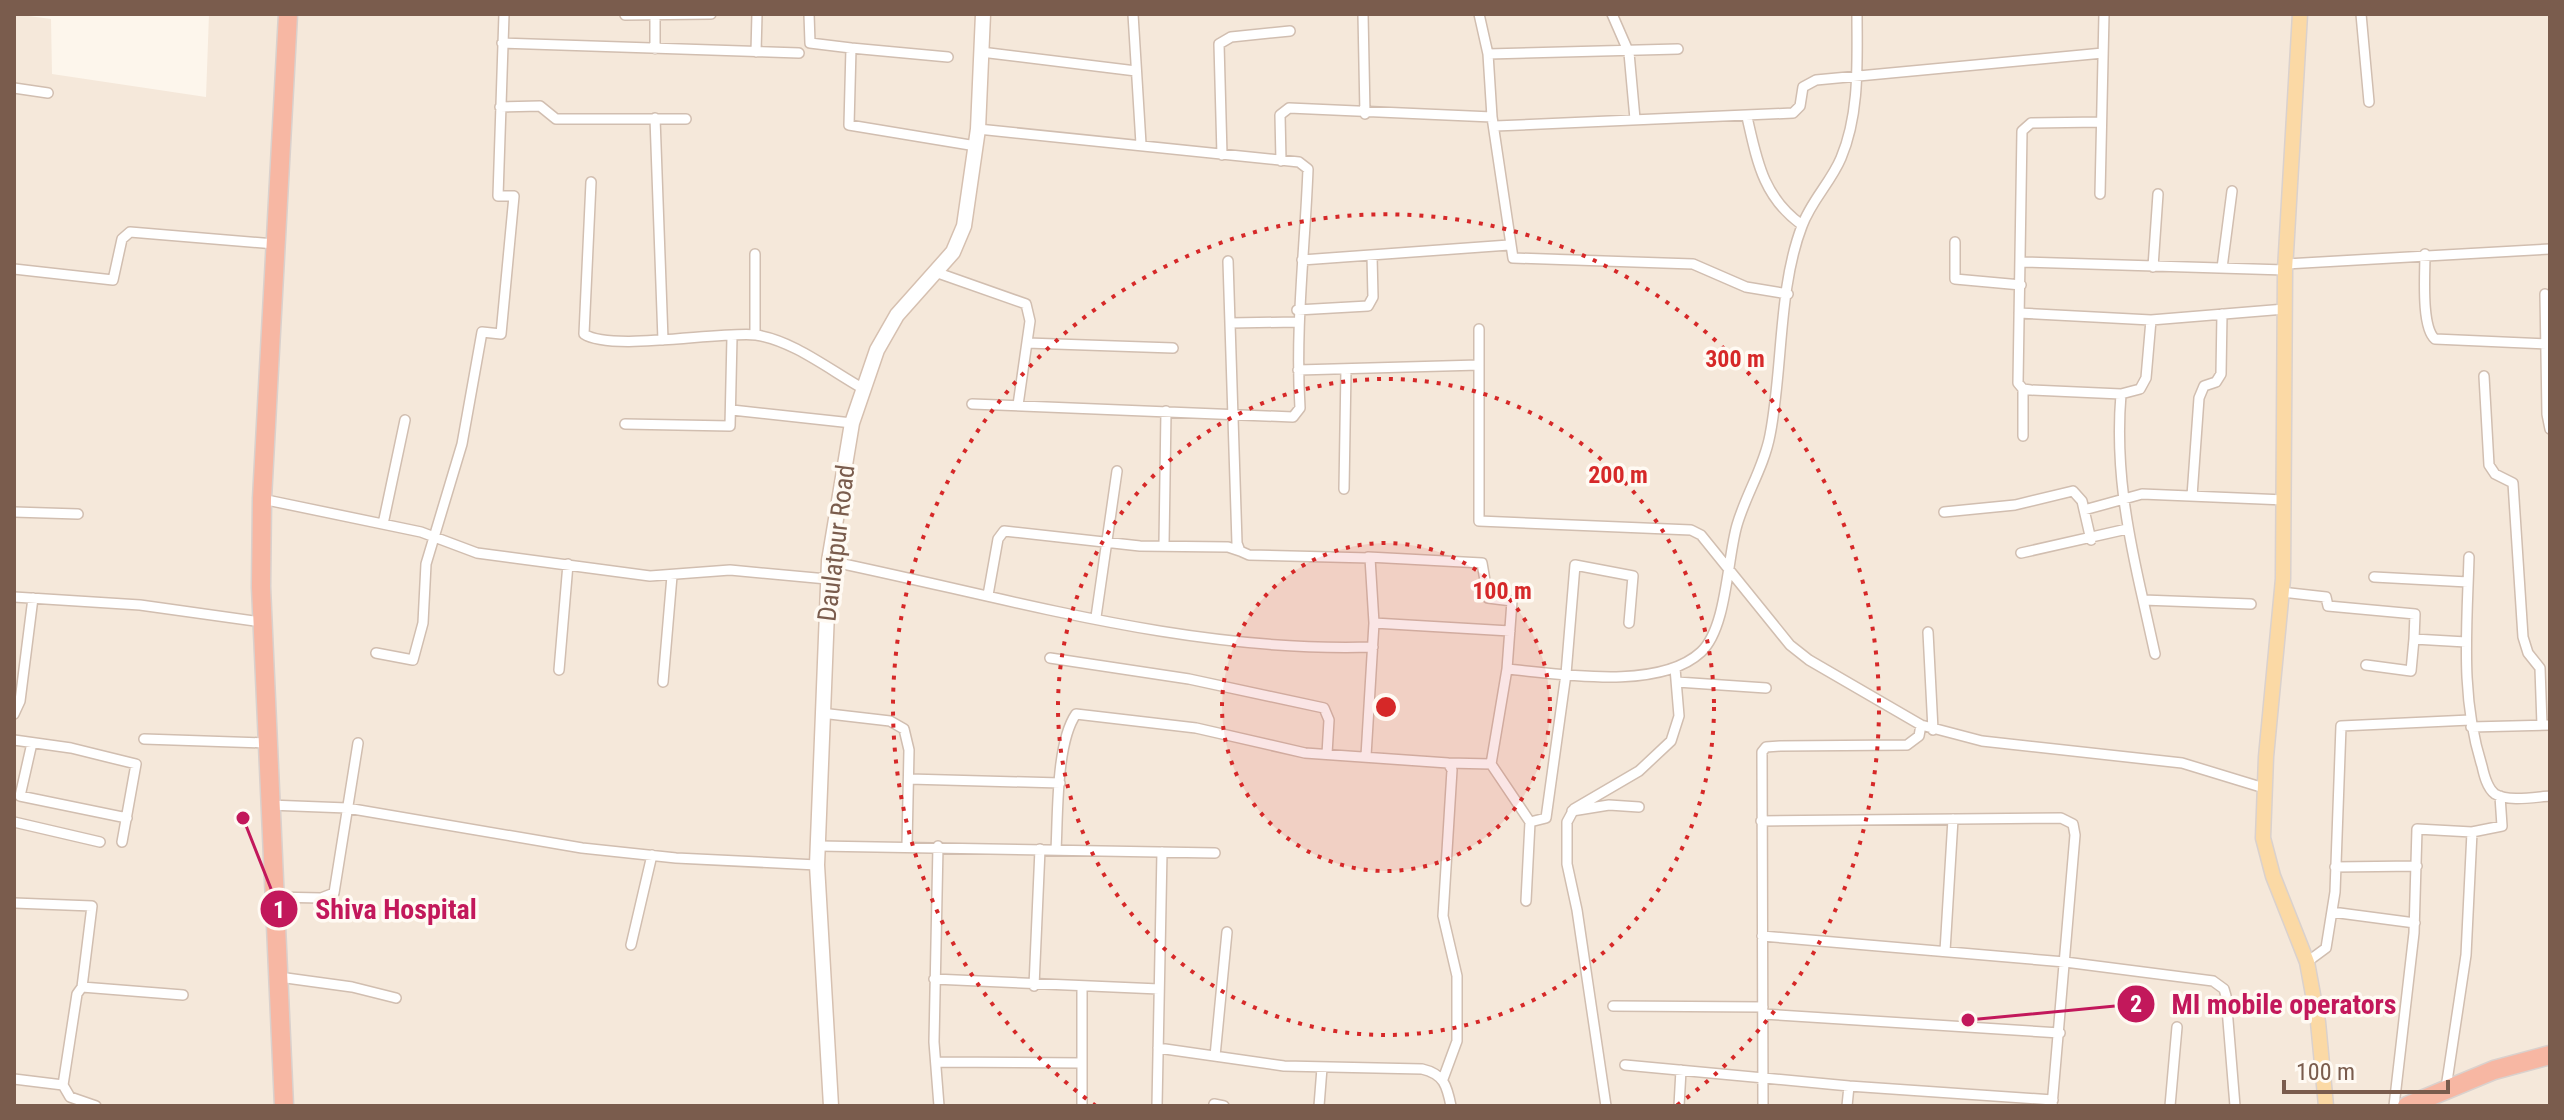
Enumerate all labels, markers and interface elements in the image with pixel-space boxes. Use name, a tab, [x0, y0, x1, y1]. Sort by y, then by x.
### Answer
text: 300 m	[1705, 345, 1765, 373]
text: 200 m	[1588, 461, 1648, 489]
street label: Daulatpur Road	[812, 463, 860, 623]
text: 100 m	[1472, 577, 1532, 605]
centre of rings	[1372, 693, 1400, 721]
callout: Shiva Hospital	[259, 883, 492, 935]
text: Shiva Hospital	[315, 893, 477, 926]
text: 1	[273, 896, 285, 924]
callout: MI mobile operators	[2116, 978, 2413, 1030]
text: MI mobile operators	[2171, 988, 2397, 1021]
text: 2	[2130, 990, 2142, 1018]
scale bar	[2284, 1044, 2448, 1094]
text: 100 m	[2296, 1058, 2355, 1086]

